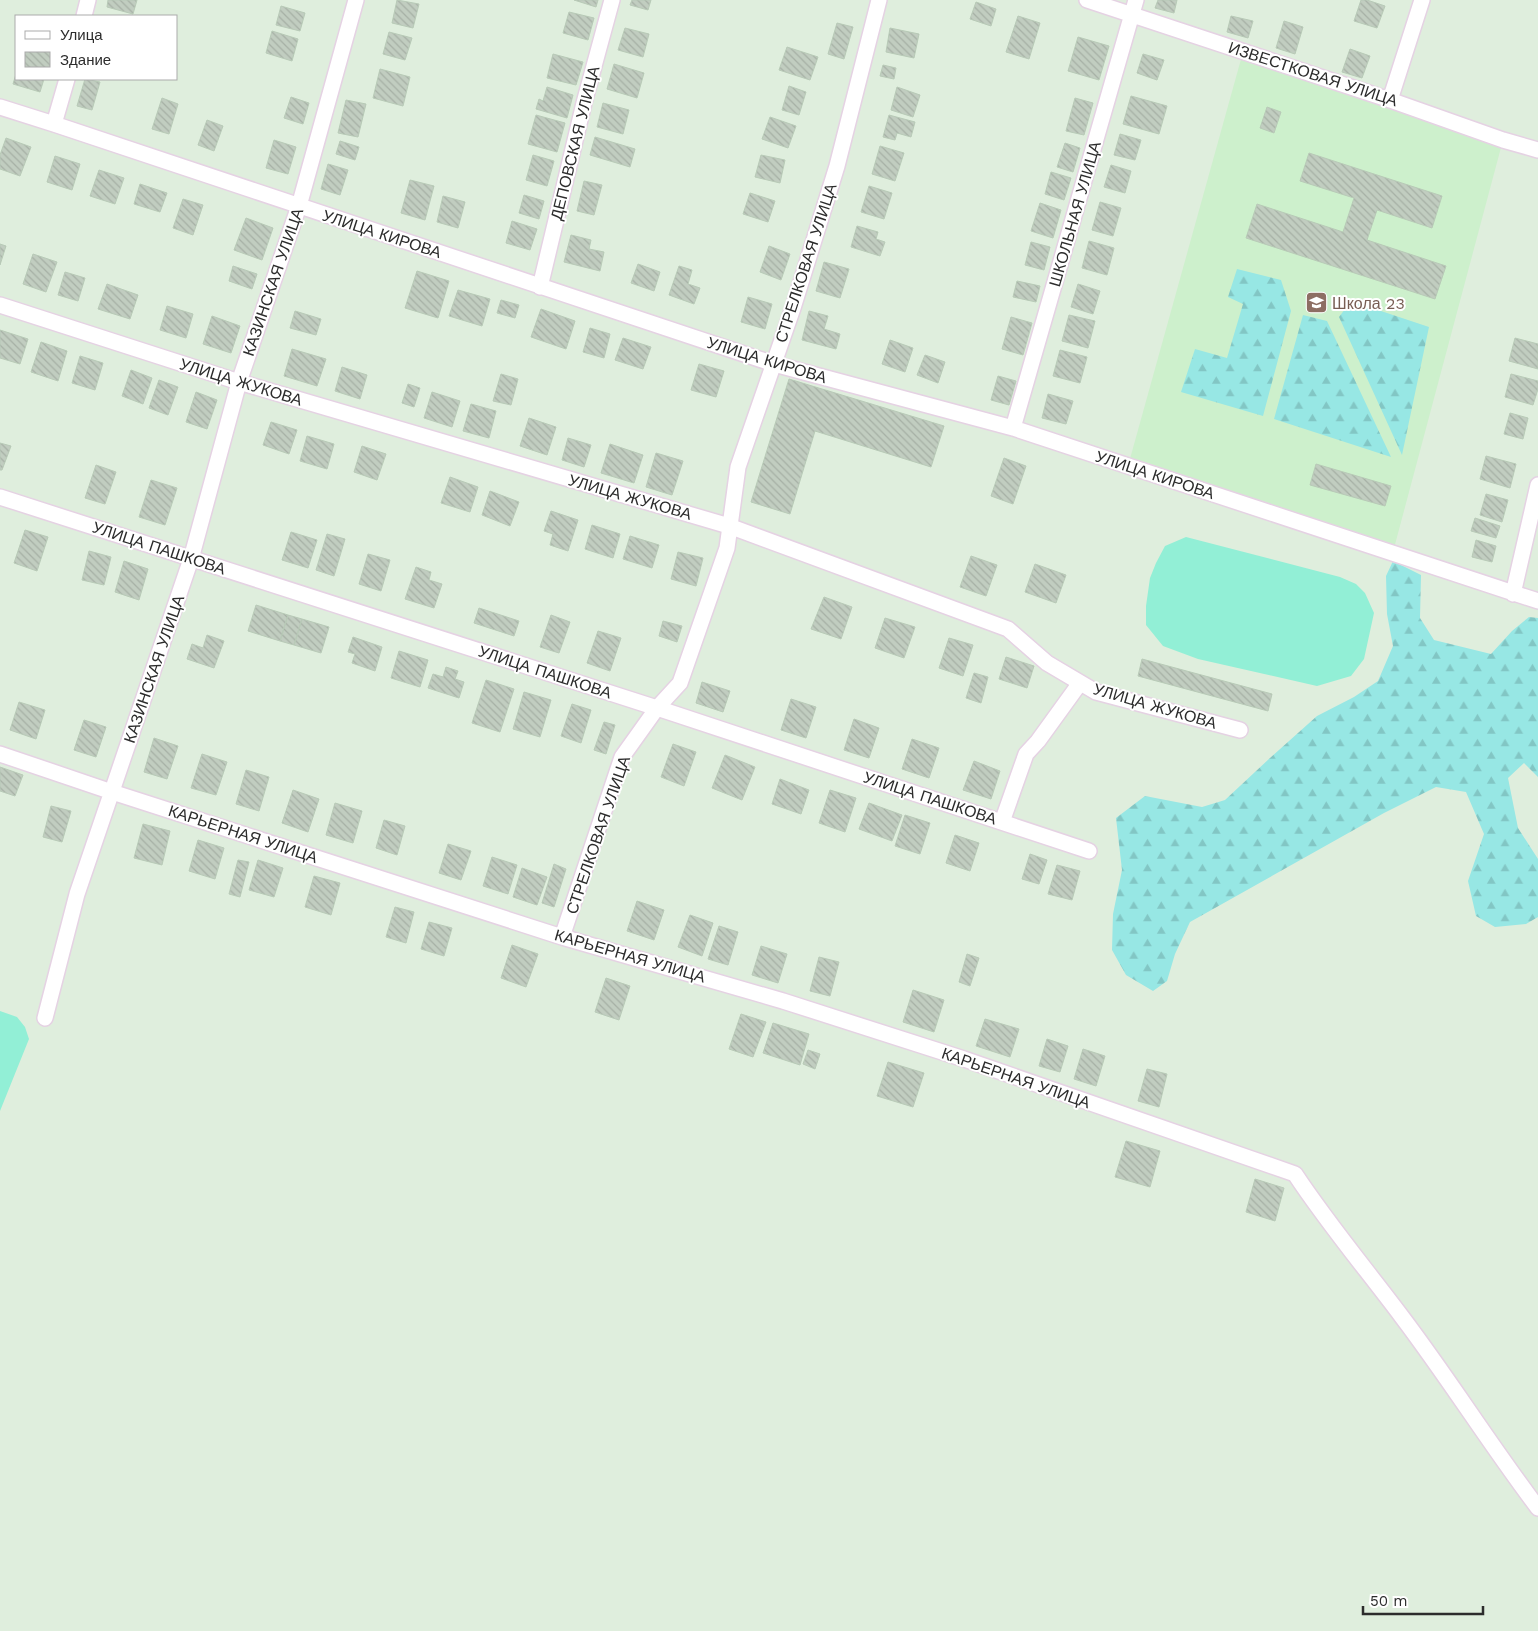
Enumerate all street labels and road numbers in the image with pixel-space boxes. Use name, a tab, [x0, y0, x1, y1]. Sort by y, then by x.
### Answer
street label: ИЗВЕСТКОВАЯ УЛИЦА	[1226, 38, 1400, 110]
street label: ДЕПОВСКАЯ УЛИЦА	[547, 64, 603, 222]
street label: ШКОЛЬНАЯ УЛИЦА	[1045, 139, 1105, 289]
street label: СТРЕЛКОВАЯ УЛИЦА	[771, 181, 841, 345]
street label: КАЗИНСКАЯ УЛИЦА	[239, 205, 307, 358]
street label: УЛИЦА КИРОВА	[320, 206, 444, 262]
street label: УЛИЦА КИРОВА	[705, 333, 829, 387]
street label: УЛИЦА ЖУКОВА	[177, 354, 305, 410]
street label: УЛИЦА КИРОВА	[1093, 447, 1217, 503]
street label: УЛИЦА ЖУКОВА	[566, 470, 694, 524]
street label: УЛИЦА ПАШКОВА	[90, 518, 228, 579]
street label: КАЗИНСКАЯ УЛИЦА	[120, 592, 188, 745]
street label: УЛИЦА ПАШКОВА	[476, 642, 614, 703]
street label: УЛИЦА ЖУКОВА	[1091, 679, 1219, 733]
street label: СТРЕЛКОВАЯ УЛИЦА	[562, 753, 634, 917]
street label: УЛИЦА ПАШКОВА	[861, 768, 999, 829]
street label: КАРЬЕРНАЯ УЛИЦА	[166, 801, 320, 867]
street label: КАРЬЕРНАЯ УЛИЦА	[552, 925, 708, 987]
street label: КАРЬЕРНАЯ УЛИЦА	[939, 1044, 1093, 1112]

